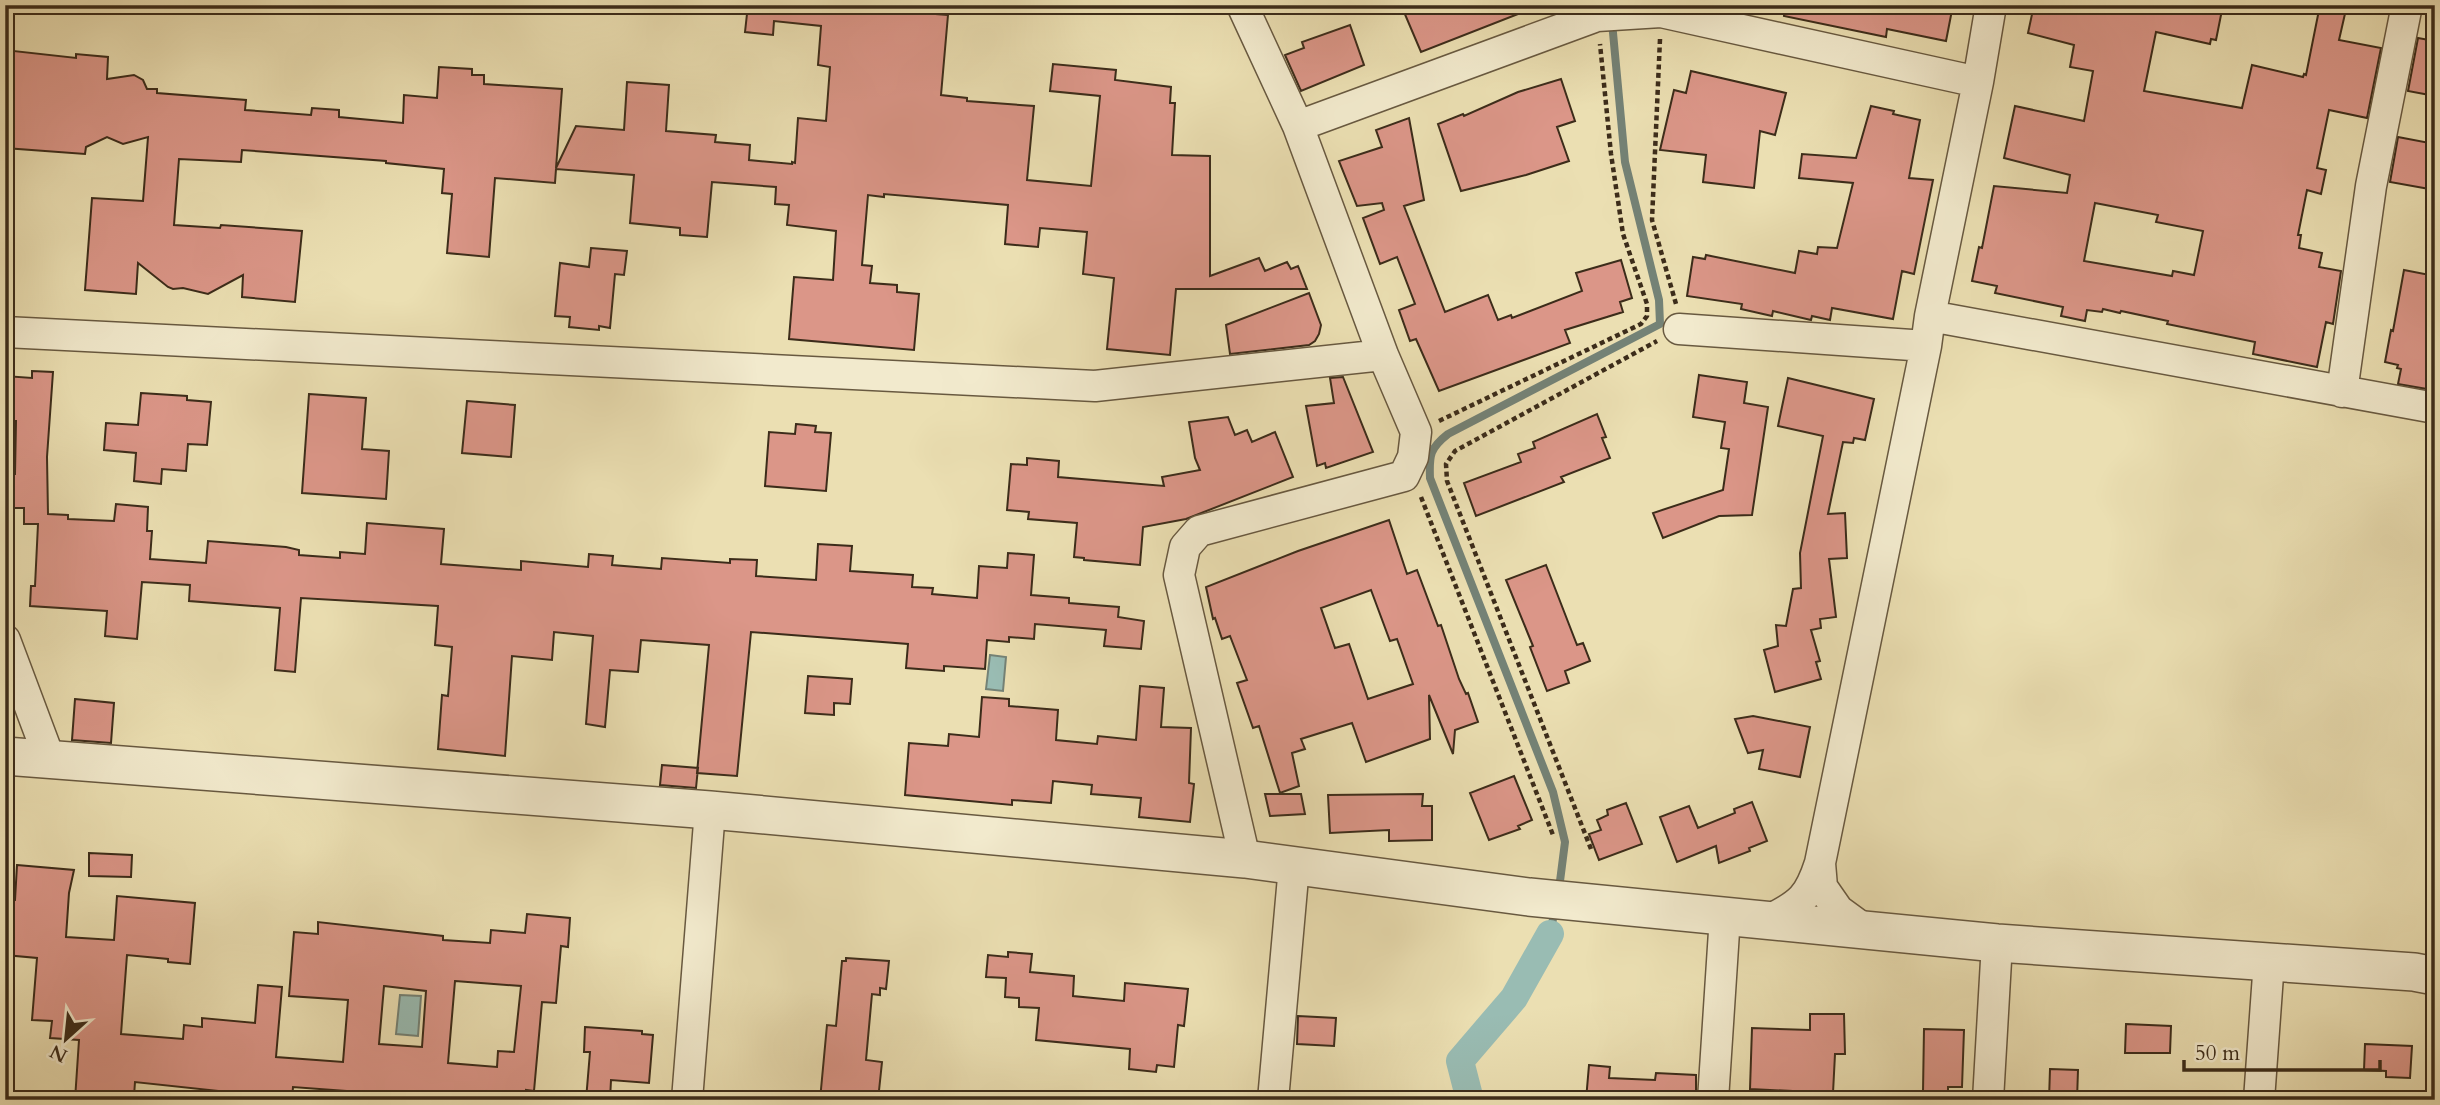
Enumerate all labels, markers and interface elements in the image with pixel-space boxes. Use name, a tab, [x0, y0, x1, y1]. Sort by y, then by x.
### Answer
north arrow	[32, 1004, 102, 1074]
scale bar	[2184, 1028, 2380, 1072]
text: N	[45, 1038, 72, 1069]
text: 50 m	[2195, 1039, 2240, 1068]

